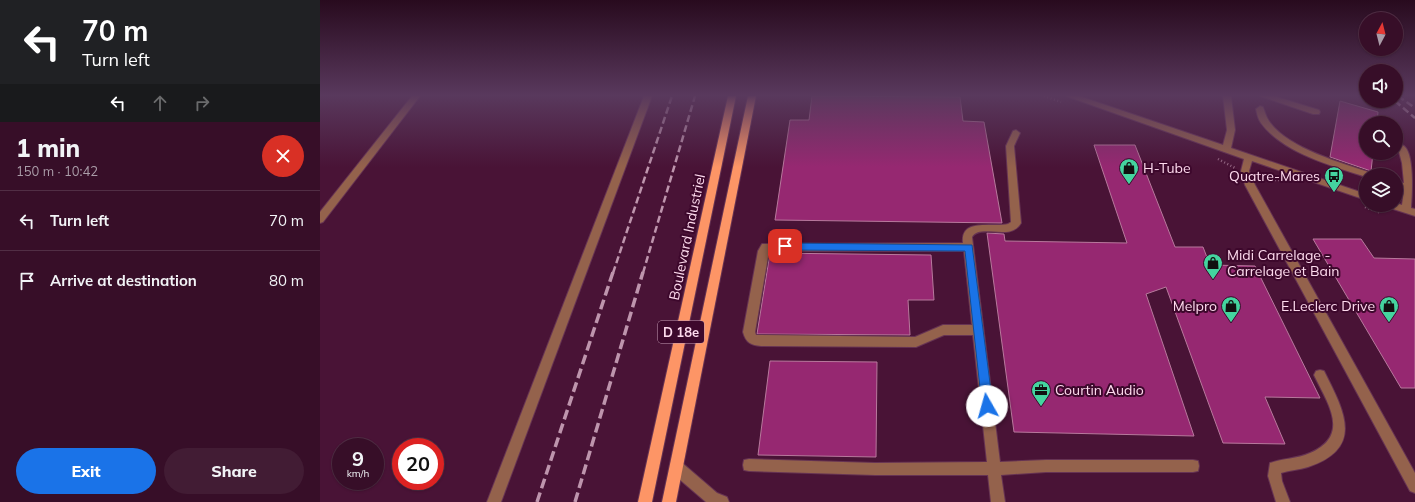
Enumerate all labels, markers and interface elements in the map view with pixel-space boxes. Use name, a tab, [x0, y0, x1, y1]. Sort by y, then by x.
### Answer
north arrow	[1359, 12, 1403, 56]
map controls	[1359, 12, 1403, 212]
text: 70 m	[82, 13, 148, 48]
icon: left	[16, 16, 68, 68]
text: Turn left	[82, 48, 150, 71]
button: sound	[1359, 64, 1403, 108]
icon: left	[107, 92, 129, 114]
icon: ahead	[149, 92, 171, 114]
icon: right	[191, 92, 213, 114]
button: search	[1359, 116, 1403, 160]
text: 1 min	[16, 133, 80, 163]
button: close	[262, 135, 304, 177]
shop icon: H-Tube	[1118, 157, 1140, 185]
place label: H-Tube	[1143, 159, 1191, 177]
text: 150 m · 10:42	[16, 163, 98, 179]
bus stop icon: Quatre-Mares	[1323, 165, 1345, 193]
place label: Quatre-Mares	[1229, 167, 1320, 185]
button: layers	[1359, 168, 1403, 212]
street label: Boulevard Industriel	[665, 172, 709, 302]
icon: left	[16, 210, 38, 232]
text: Turn left	[50, 211, 109, 230]
text: 70 m	[269, 211, 304, 230]
pin	[768, 229, 802, 263]
icon: arrive	[774, 235, 796, 257]
place label: Midi Carrelage - Carrelage et Bain	[1227, 246, 1340, 280]
shop icon: Midi Carrelage - Carrelage et Bain	[1202, 252, 1224, 280]
icon: arrive	[16, 270, 38, 292]
text: Arrive at destination	[50, 271, 197, 290]
text: 80 m	[269, 271, 304, 290]
shop icon: Melpro	[1220, 295, 1242, 323]
shop icon: E.Leclerc Drive	[1378, 295, 1400, 323]
place label: Melpro	[1173, 297, 1217, 315]
place label: E.Leclerc Drive	[1281, 297, 1375, 315]
road number: D 18e	[658, 321, 704, 343]
office icon: Courtin Audio	[1030, 379, 1052, 407]
place label: Courtin Audio	[1055, 381, 1144, 399]
position arrow	[966, 385, 1008, 427]
speed limit sign: 20	[392, 438, 444, 490]
text: 9	[352, 446, 364, 471]
button: Exit	[16, 448, 156, 494]
button: Share	[164, 448, 304, 494]
text: km/h	[347, 467, 369, 480]

